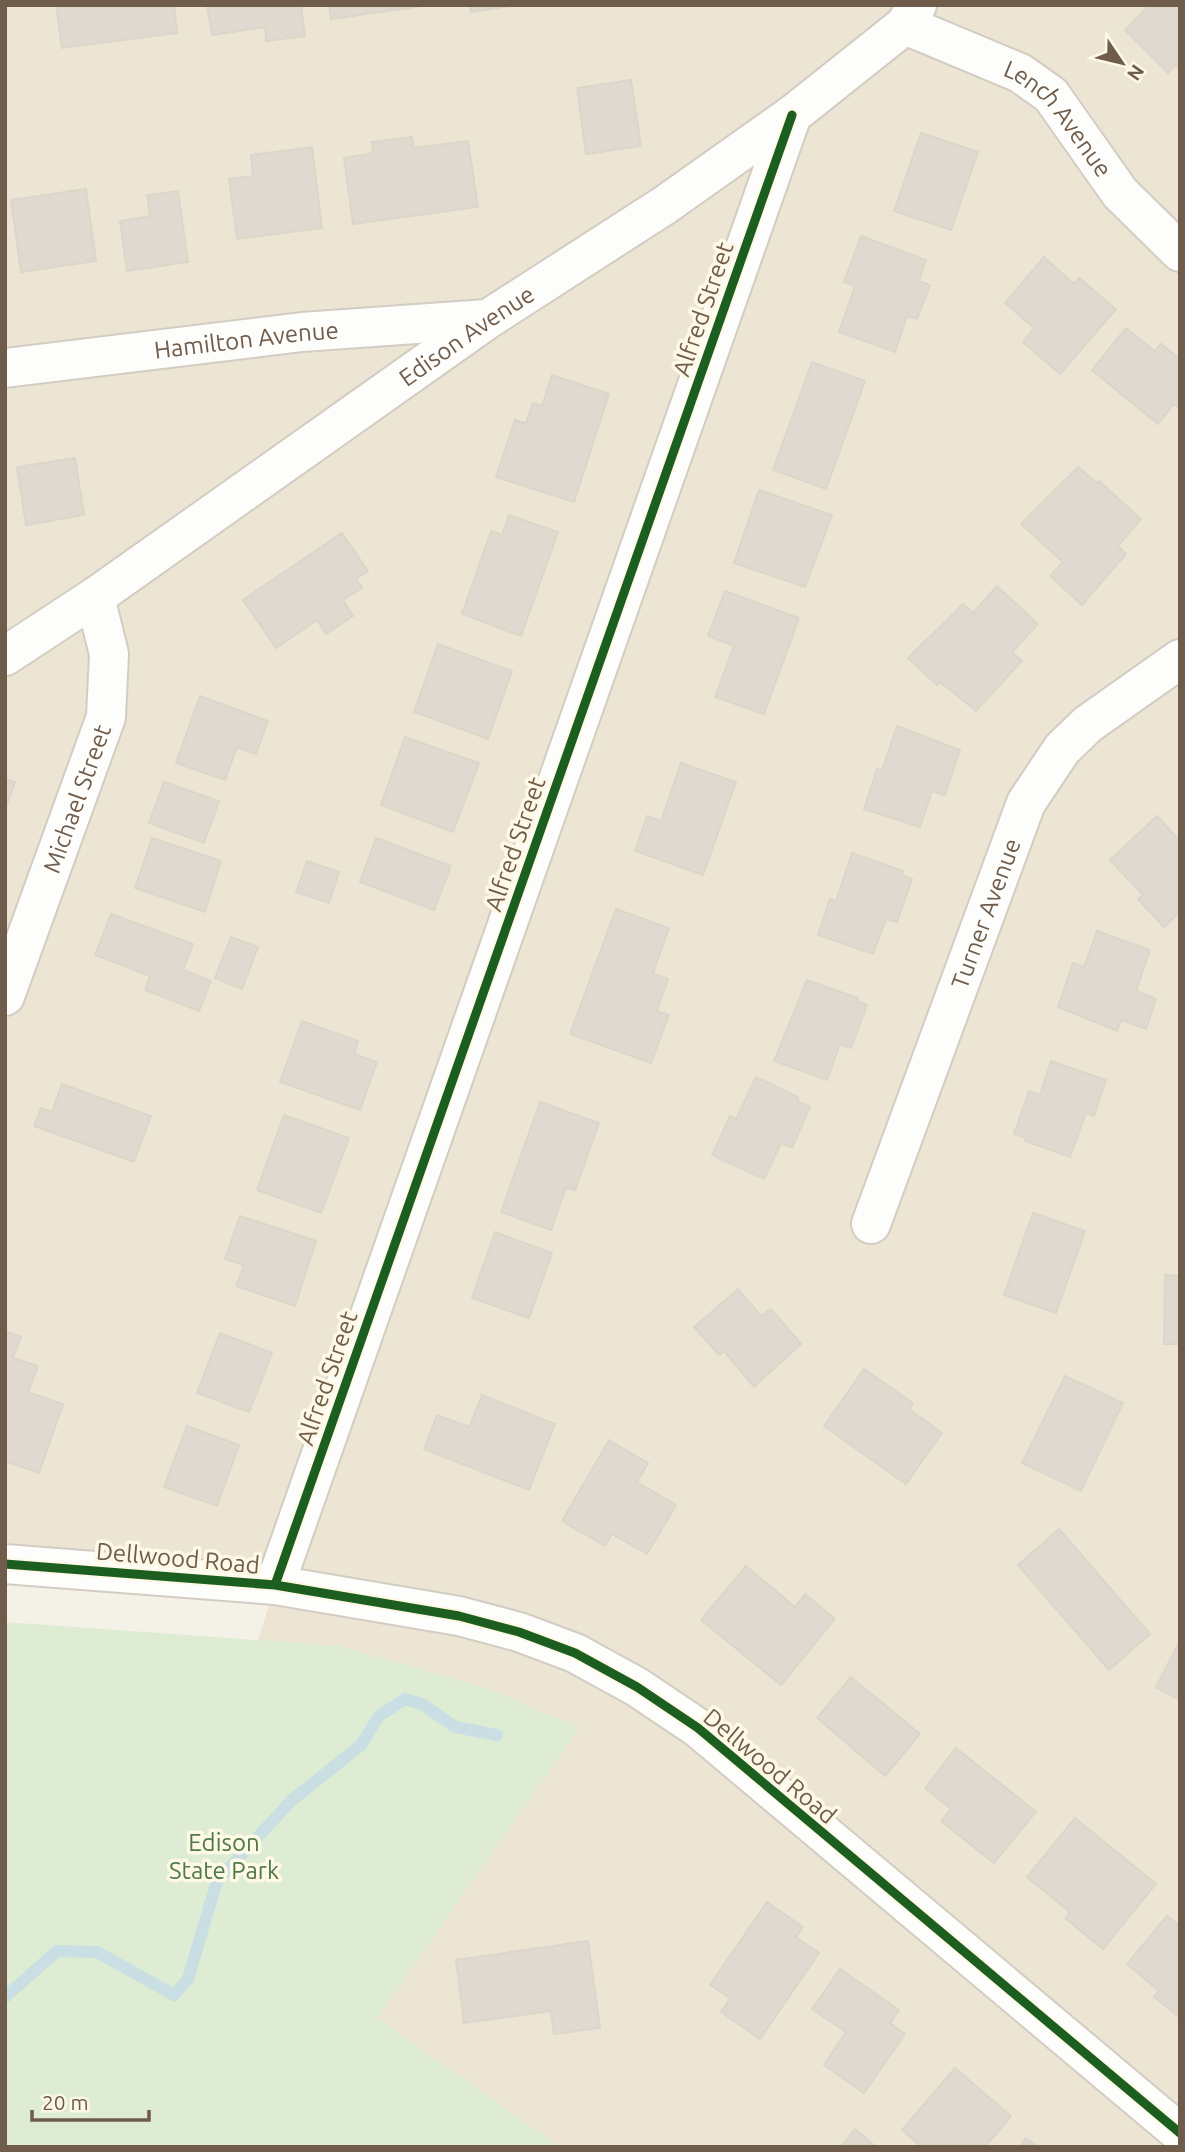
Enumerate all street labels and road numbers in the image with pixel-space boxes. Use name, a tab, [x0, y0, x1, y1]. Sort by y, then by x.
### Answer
street label: Lench Avenue	[1000, 54, 1118, 182]
street label: Alfred Street	[667, 238, 739, 380]
street label: Edison Avenue	[394, 280, 539, 391]
street label: Hamilton Avenue	[153, 316, 339, 363]
street label: Michael Street	[37, 720, 116, 876]
street label: Alfred Street	[479, 773, 551, 915]
street label: Turner Avenue	[945, 835, 1025, 992]
street label: Alfred Street	[291, 1307, 363, 1449]
street label: Dellwood Road	[95, 1537, 261, 1579]
street label: Dellwood Road	[698, 1703, 842, 1829]

